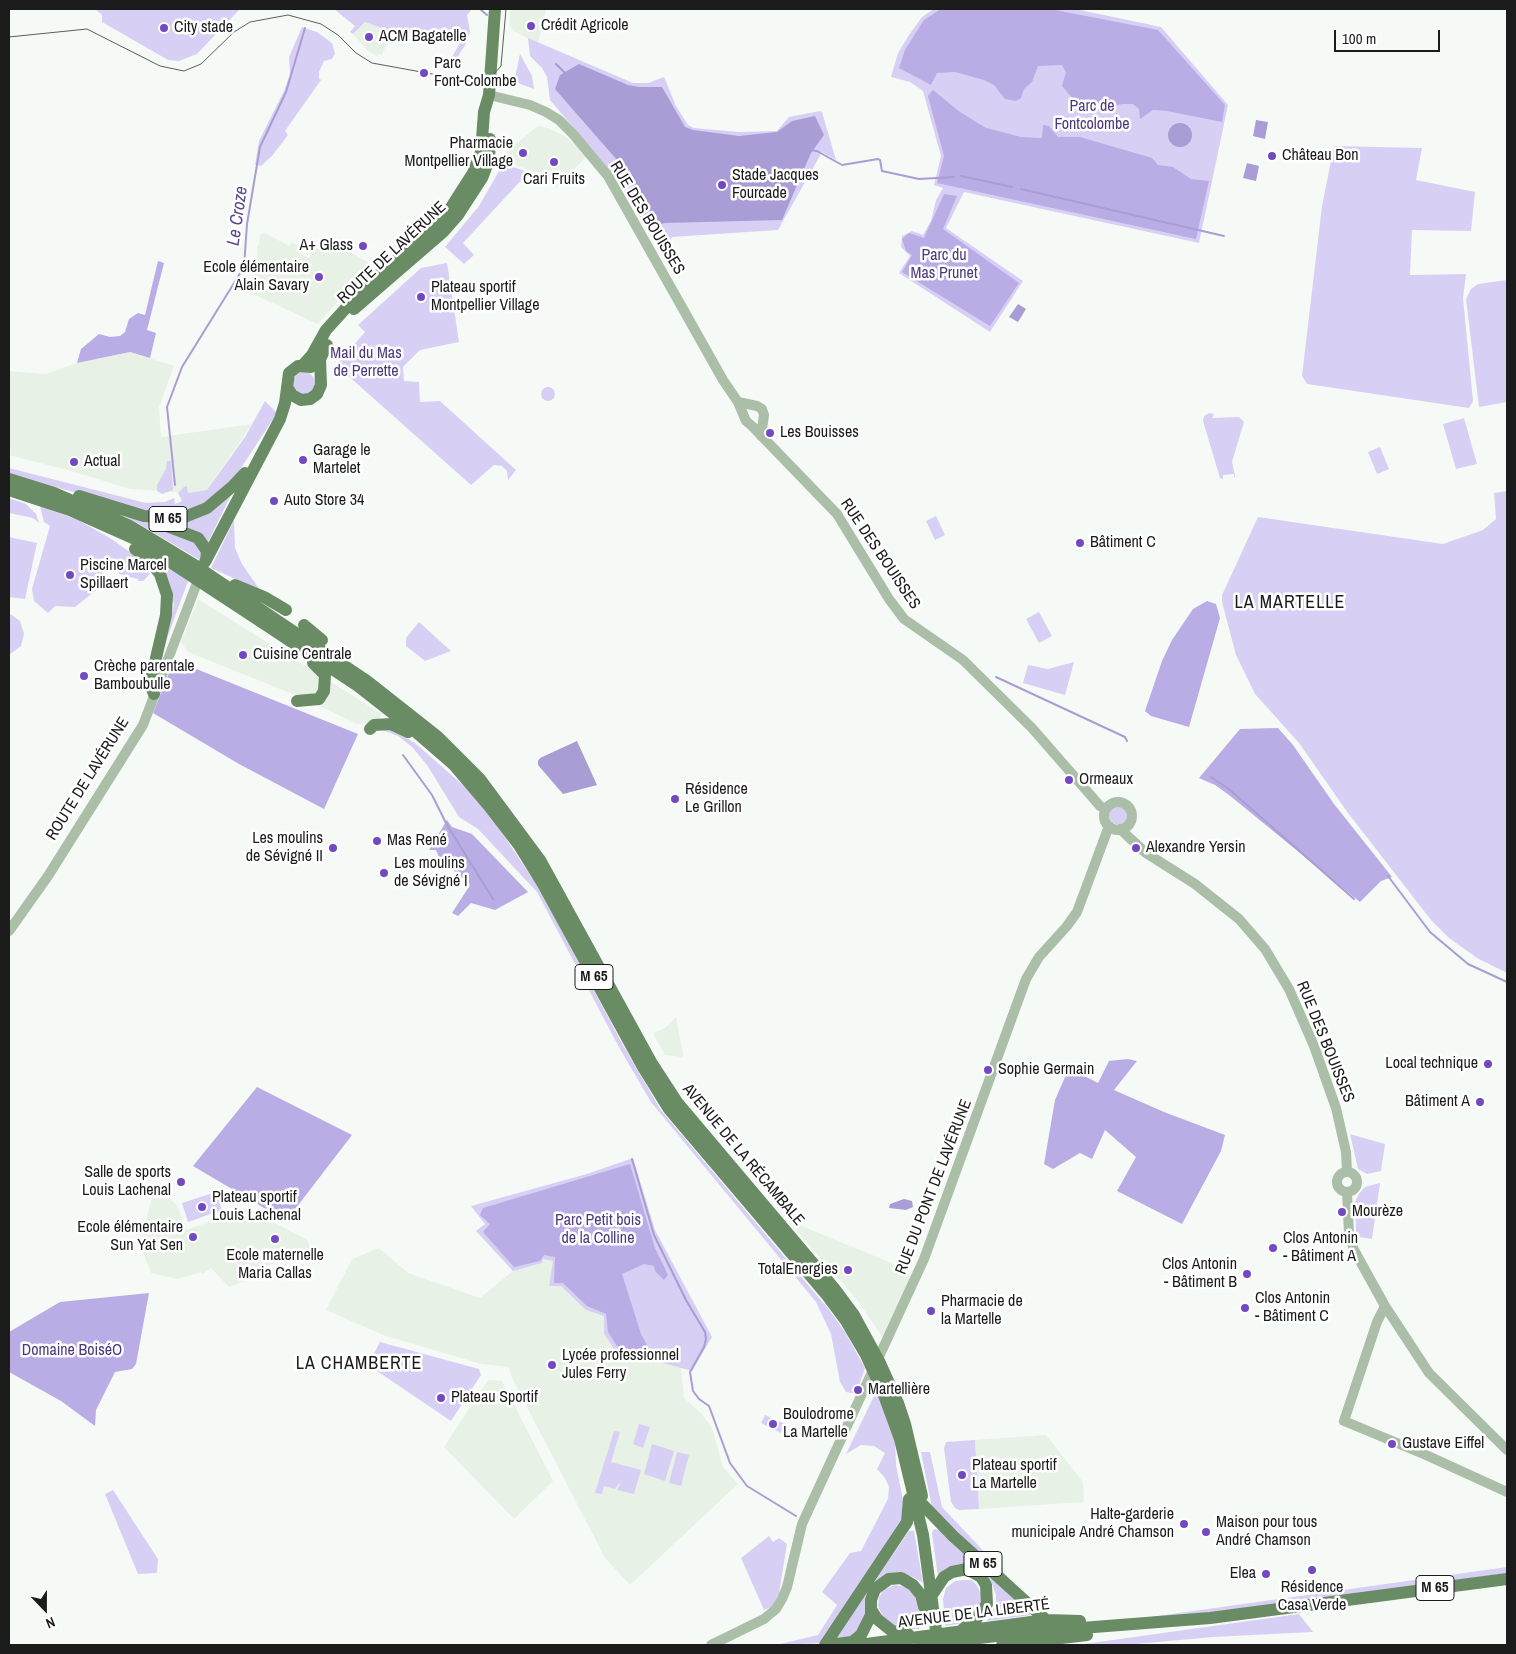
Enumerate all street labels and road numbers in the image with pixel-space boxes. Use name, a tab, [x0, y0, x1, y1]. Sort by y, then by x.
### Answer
street label: RUE DES BOUISSES	[606, 158, 688, 278]
street label: ROUTE DE LAVÉRUNE	[334, 198, 450, 308]
street label: RUE DES BOUISSES	[836, 495, 924, 613]
road number: M 65	[149, 506, 187, 532]
street label: ROUTE DE LAVÉRUNE	[42, 714, 134, 844]
road number: M 65	[575, 964, 613, 990]
street label: RUE DES BOUISSES	[1292, 979, 1358, 1105]
street label: AVENUE DE LA RÉCAMBALE	[678, 1080, 808, 1230]
street label: RUE DU PONT DE LAVÉRUNE	[892, 1097, 976, 1277]
road number: M 65	[964, 1552, 1002, 1576]
road number: M 65	[1416, 1576, 1454, 1600]
street label: AVENUE DE LA LIBERTÉ	[897, 1595, 1051, 1633]

